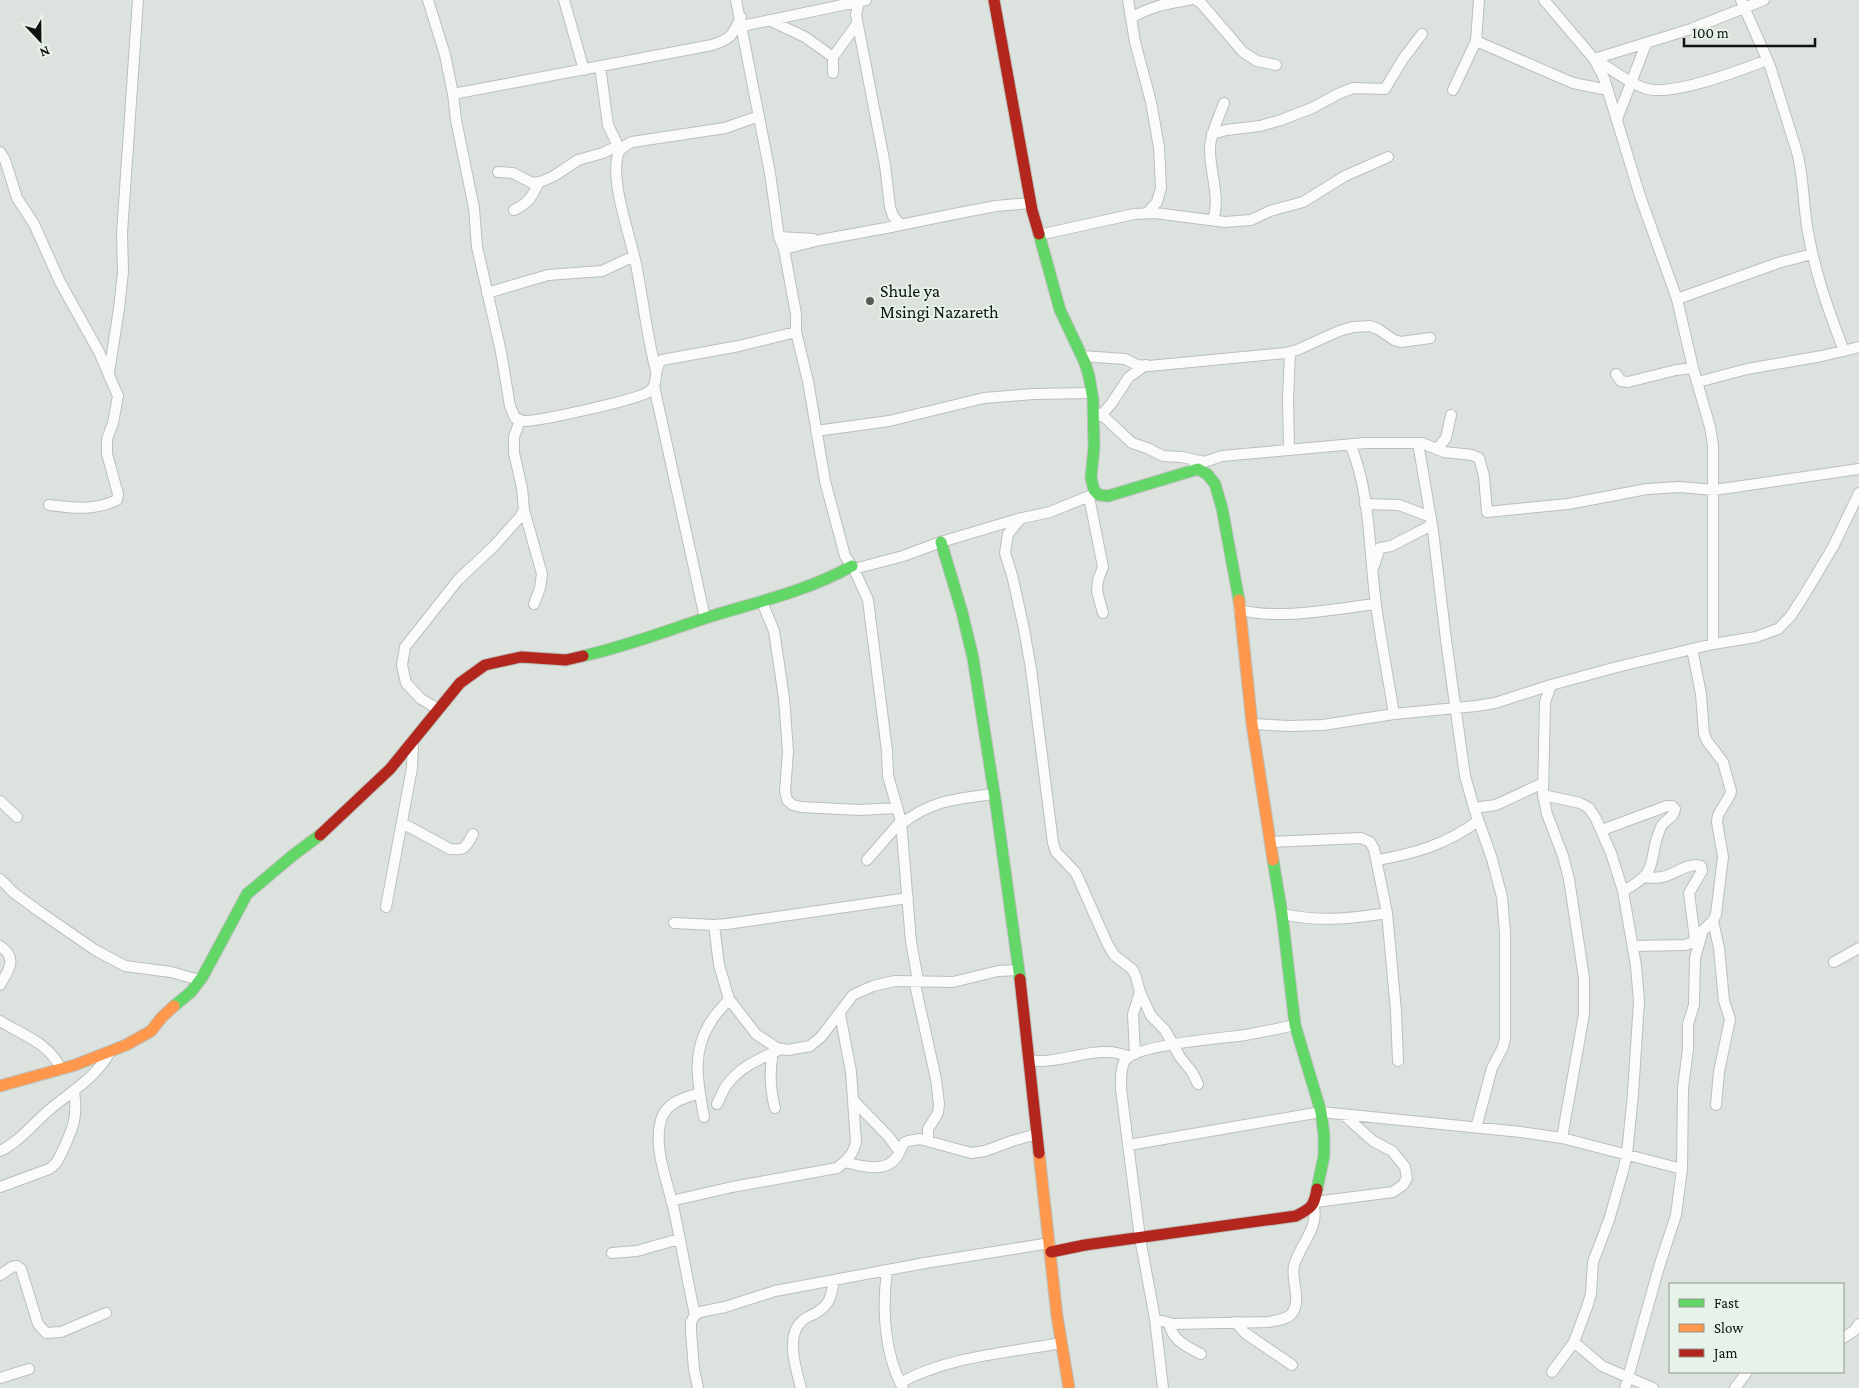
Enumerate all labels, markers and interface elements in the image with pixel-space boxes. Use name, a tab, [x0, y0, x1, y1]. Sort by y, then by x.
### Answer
north arrow	[15, 15, 65, 65]
scale bar	[1684, 15, 1815, 47]
text: 100 m	[1692, 25, 1729, 41]
text: N	[37, 43, 52, 61]
place label: Shule ya Msingi Nazareth	[880, 281, 999, 322]
marker: Shule ya Msingi Nazareth	[864, 295, 876, 307]
legend	[1669, 1283, 1844, 1373]
text: Fast	[1714, 1295, 1740, 1311]
text: Slow	[1714, 1320, 1744, 1336]
text: Jam	[1712, 1345, 1737, 1362]

